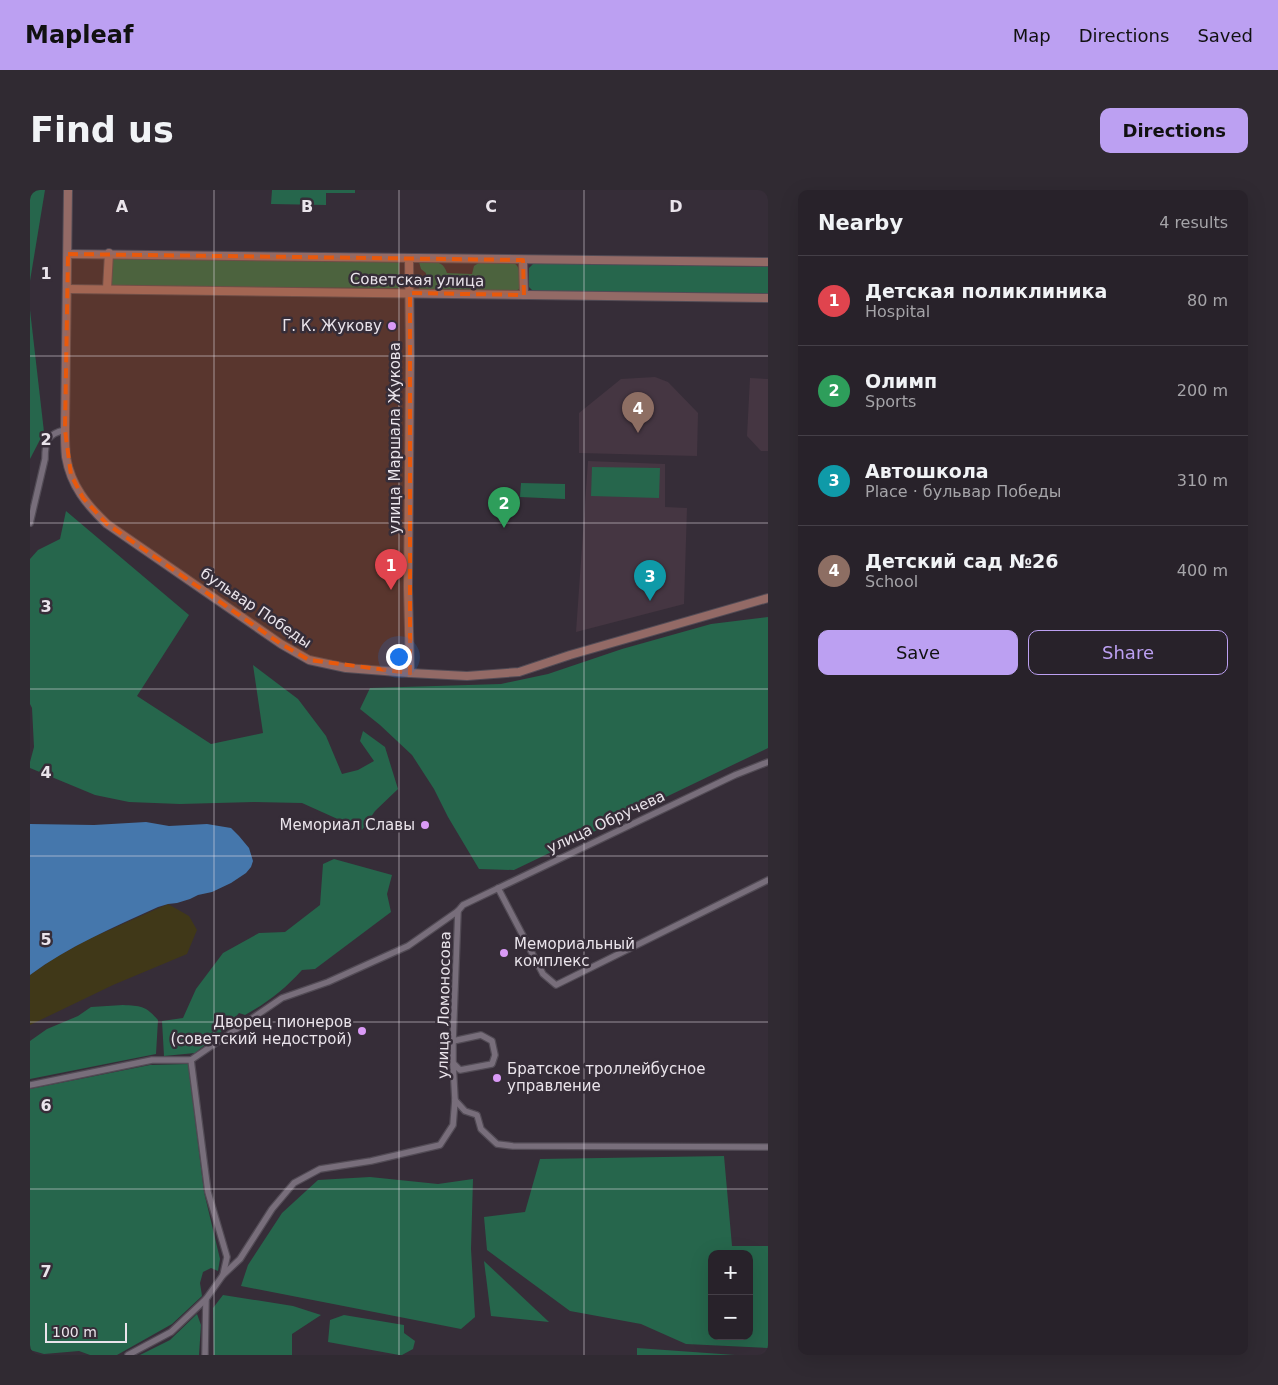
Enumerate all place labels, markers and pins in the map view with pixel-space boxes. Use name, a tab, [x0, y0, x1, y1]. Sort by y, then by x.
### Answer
place label: Г. К. Жукову	[282, 317, 382, 335]
marker: Г. К. Жукову	[386, 320, 398, 332]
pin: 4	[622, 392, 654, 433]
pin: 2	[488, 487, 520, 528]
pin: 1	[375, 549, 407, 590]
pin: 3	[634, 560, 666, 601]
place label: Мемориал Славы	[280, 816, 415, 834]
marker: Мемориал Славы	[419, 819, 431, 831]
place label: Мемориальный комплекс	[514, 935, 635, 970]
marker: Мемориальный комплекс	[498, 947, 510, 959]
place label: Дворец пионеров (советский недострой)	[170, 1013, 352, 1048]
marker: Дворец пионеров (советский недострой)	[356, 1025, 368, 1037]
place label: Братское троллейбусное управление	[507, 1060, 705, 1095]
marker: Братское троллейбусное управление	[491, 1072, 503, 1084]

